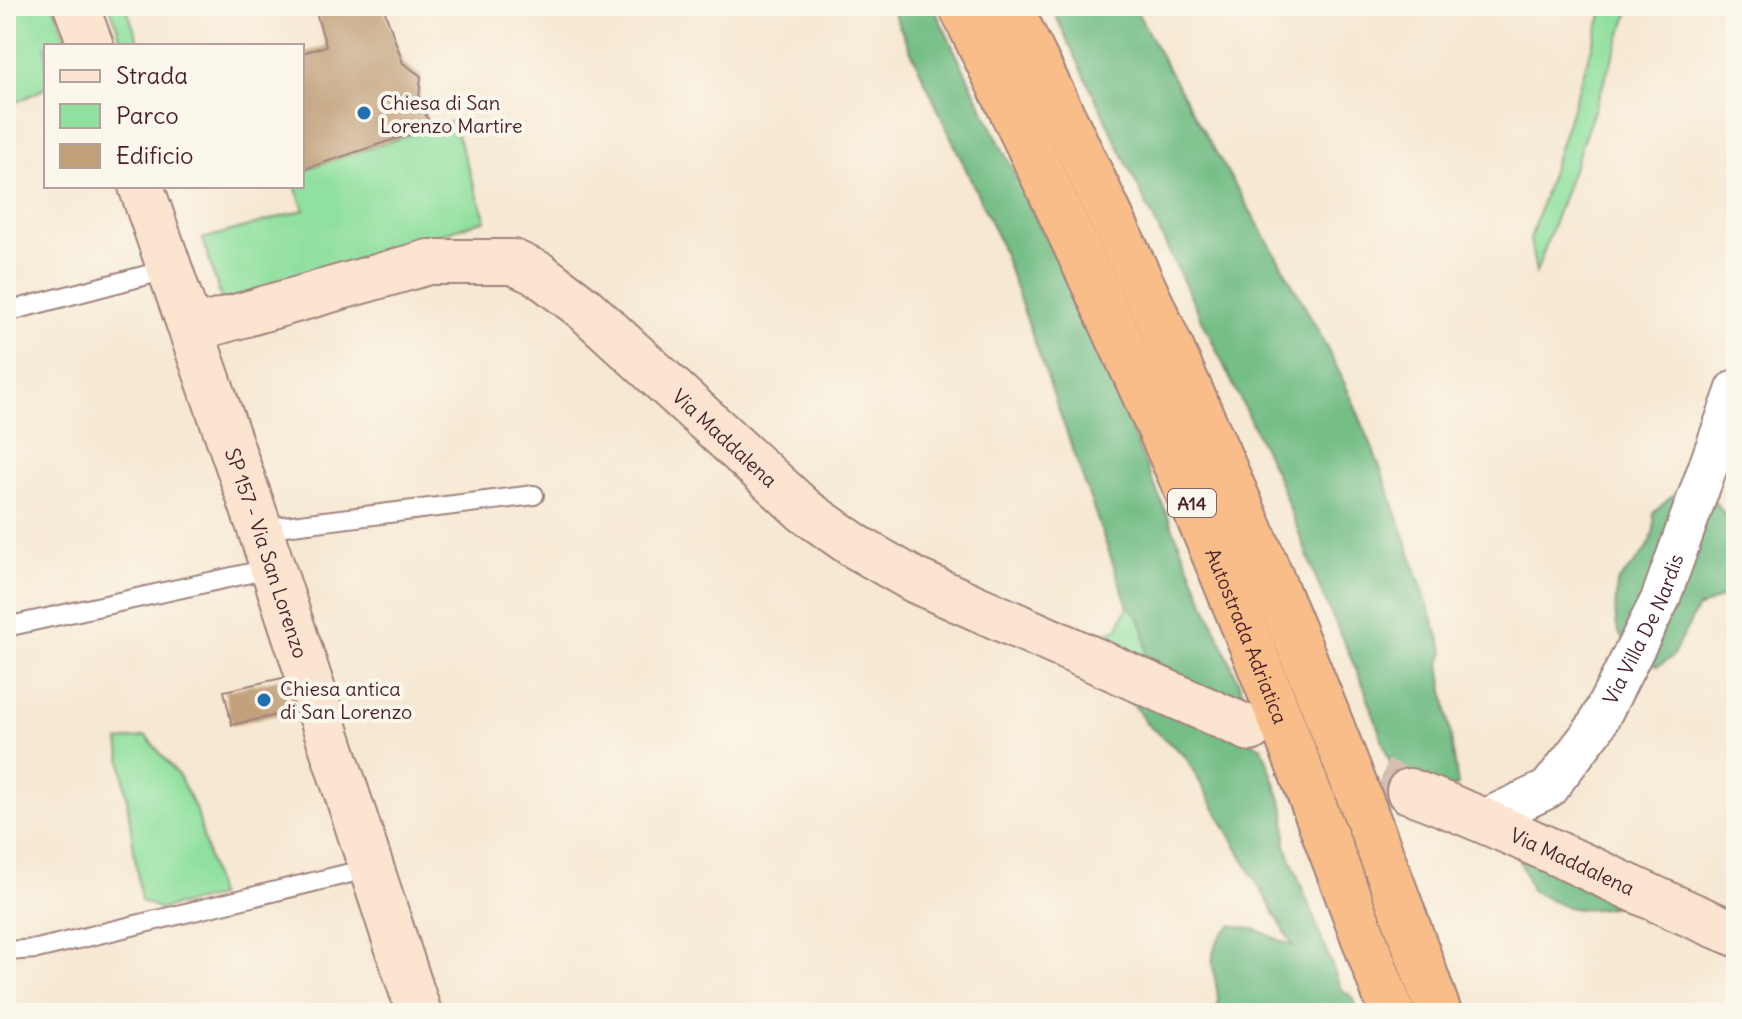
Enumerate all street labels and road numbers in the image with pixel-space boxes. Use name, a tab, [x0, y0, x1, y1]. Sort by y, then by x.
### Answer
street label: Via Maddalena	[667, 383, 783, 492]
street label: SP 157 - Via San Lorenzo	[220, 445, 314, 661]
road number: A14	[1168, 489, 1216, 517]
street label: Autostrada Adriatica	[1200, 544, 1294, 727]
street label: Via Villa De Nardis	[1597, 550, 1688, 708]
street label: Via Maddalena	[1507, 822, 1639, 900]

